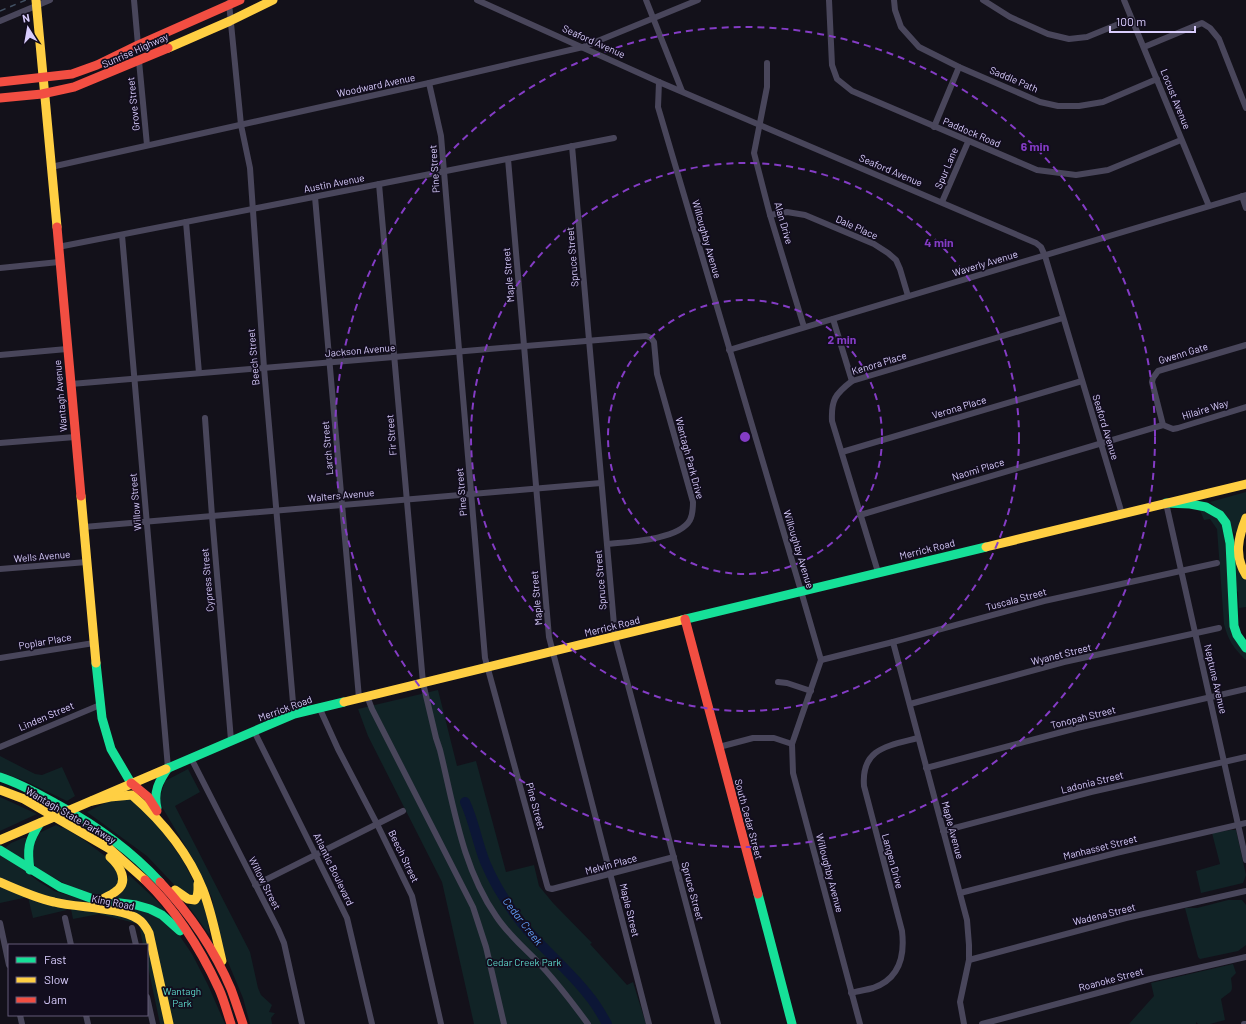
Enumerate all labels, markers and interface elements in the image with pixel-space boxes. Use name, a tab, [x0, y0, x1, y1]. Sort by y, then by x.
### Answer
north arrow	[8, 8, 48, 48]
scale bar	[1110, 8, 1195, 34]
text: N	[21, 11, 31, 25]
text: 100 m	[1116, 14, 1146, 28]
street label: Seaford Avenue	[561, 22, 627, 60]
street label: Sunrise Highway	[100, 30, 170, 70]
street label: Saddle Path	[988, 63, 1040, 95]
street label: Locust Avenue	[1158, 67, 1194, 131]
street label: Woodward Avenue	[336, 71, 416, 99]
street label: Grove Street	[124, 76, 142, 132]
street label: Paddock Road	[941, 114, 1003, 150]
text: 6 min	[1021, 139, 1049, 153]
street label: Pine Street	[426, 144, 442, 194]
street label: Spur Lane	[932, 145, 960, 191]
street label: Seaford Avenue	[858, 151, 924, 189]
street label: Austin Avenue	[303, 171, 365, 195]
street label: Willoughby Avenue	[690, 198, 724, 280]
street label: Alan Drive	[772, 201, 796, 245]
street label: Dale Place	[834, 212, 880, 242]
street label: Spruce Street	[563, 226, 581, 287]
text: 4 min	[924, 235, 954, 249]
street label: Maple Street	[500, 247, 516, 303]
street label: Waverly Avenue	[951, 247, 1019, 279]
street label: Beech Street	[245, 328, 261, 386]
text: 2 min	[828, 332, 856, 346]
street label: Gwenn Gate	[1157, 340, 1209, 366]
street label: Jackson Avenue	[324, 341, 396, 359]
street label: Kenora Place	[850, 349, 908, 377]
street label: Wantagh Avenue	[51, 360, 69, 432]
street label: Verona Place	[930, 393, 988, 421]
street label: Seaford Avenue	[1090, 393, 1122, 461]
street label: Hilaire Way	[1180, 396, 1230, 422]
street label: Fir Street	[383, 414, 399, 456]
street label: Wantagh Park Drive	[673, 416, 707, 500]
street label: Larch Street	[319, 420, 335, 476]
centre of rings	[738, 430, 752, 444]
street label: Naomi Place	[950, 455, 1006, 483]
street label: Pine Street	[453, 467, 469, 517]
street label: Willow Street	[126, 472, 143, 531]
street label: Walters Avenue	[307, 486, 375, 504]
street label: Willoughby Avenue	[781, 508, 817, 590]
street label: Merrick Road	[898, 536, 956, 562]
street label: Cypress Street	[198, 547, 216, 612]
street label: Wells Avenue	[13, 548, 71, 564]
street label: Spruce Street	[591, 549, 609, 610]
street label: Maple Street	[528, 570, 544, 626]
street label: Tuscala Street	[984, 585, 1048, 613]
street label: Merrick Road	[583, 613, 641, 639]
street label: Poplar Place	[18, 630, 72, 652]
street label: Wyanet Street	[1030, 641, 1093, 667]
street label: Neptune Avenue	[1202, 643, 1230, 715]
street label: Merrick Road	[256, 693, 314, 723]
street label: Linden Street	[16, 699, 76, 733]
street label: Tonopah Street	[1049, 703, 1117, 731]
street label: Ladonia Street	[1059, 768, 1125, 796]
street label: South Cedar Street	[733, 778, 766, 861]
street label: Pine Street	[524, 781, 548, 831]
street label: Wantagh State Parkway	[24, 784, 119, 846]
street label: Maple Avenue	[940, 800, 966, 860]
street label: Beech Street	[386, 828, 422, 884]
street label: Atlantic Boulevard	[311, 831, 357, 907]
street label: Willoughby Avenue	[814, 832, 846, 914]
street label: Langen Drive	[880, 832, 906, 890]
street label: Manhasset Street	[1062, 832, 1139, 862]
street label: Melvin Place	[584, 851, 638, 877]
street label: Willow Street	[247, 855, 284, 912]
street label: Spruce Street	[679, 860, 707, 922]
street label: Maple Street	[618, 882, 643, 938]
street label: King Road	[90, 892, 136, 912]
water label: Cedar Creek	[500, 895, 546, 948]
street label: Wadena Street	[1071, 900, 1137, 928]
legend	[8, 944, 148, 1016]
text: Fast	[44, 952, 67, 966]
park label: Cedar Creek Park	[487, 956, 561, 968]
street label: Roanoke Street	[1077, 964, 1145, 993]
text: Slow	[44, 972, 69, 986]
park label: Wantagh Park	[163, 985, 201, 1009]
text: Jam	[44, 992, 67, 1006]

